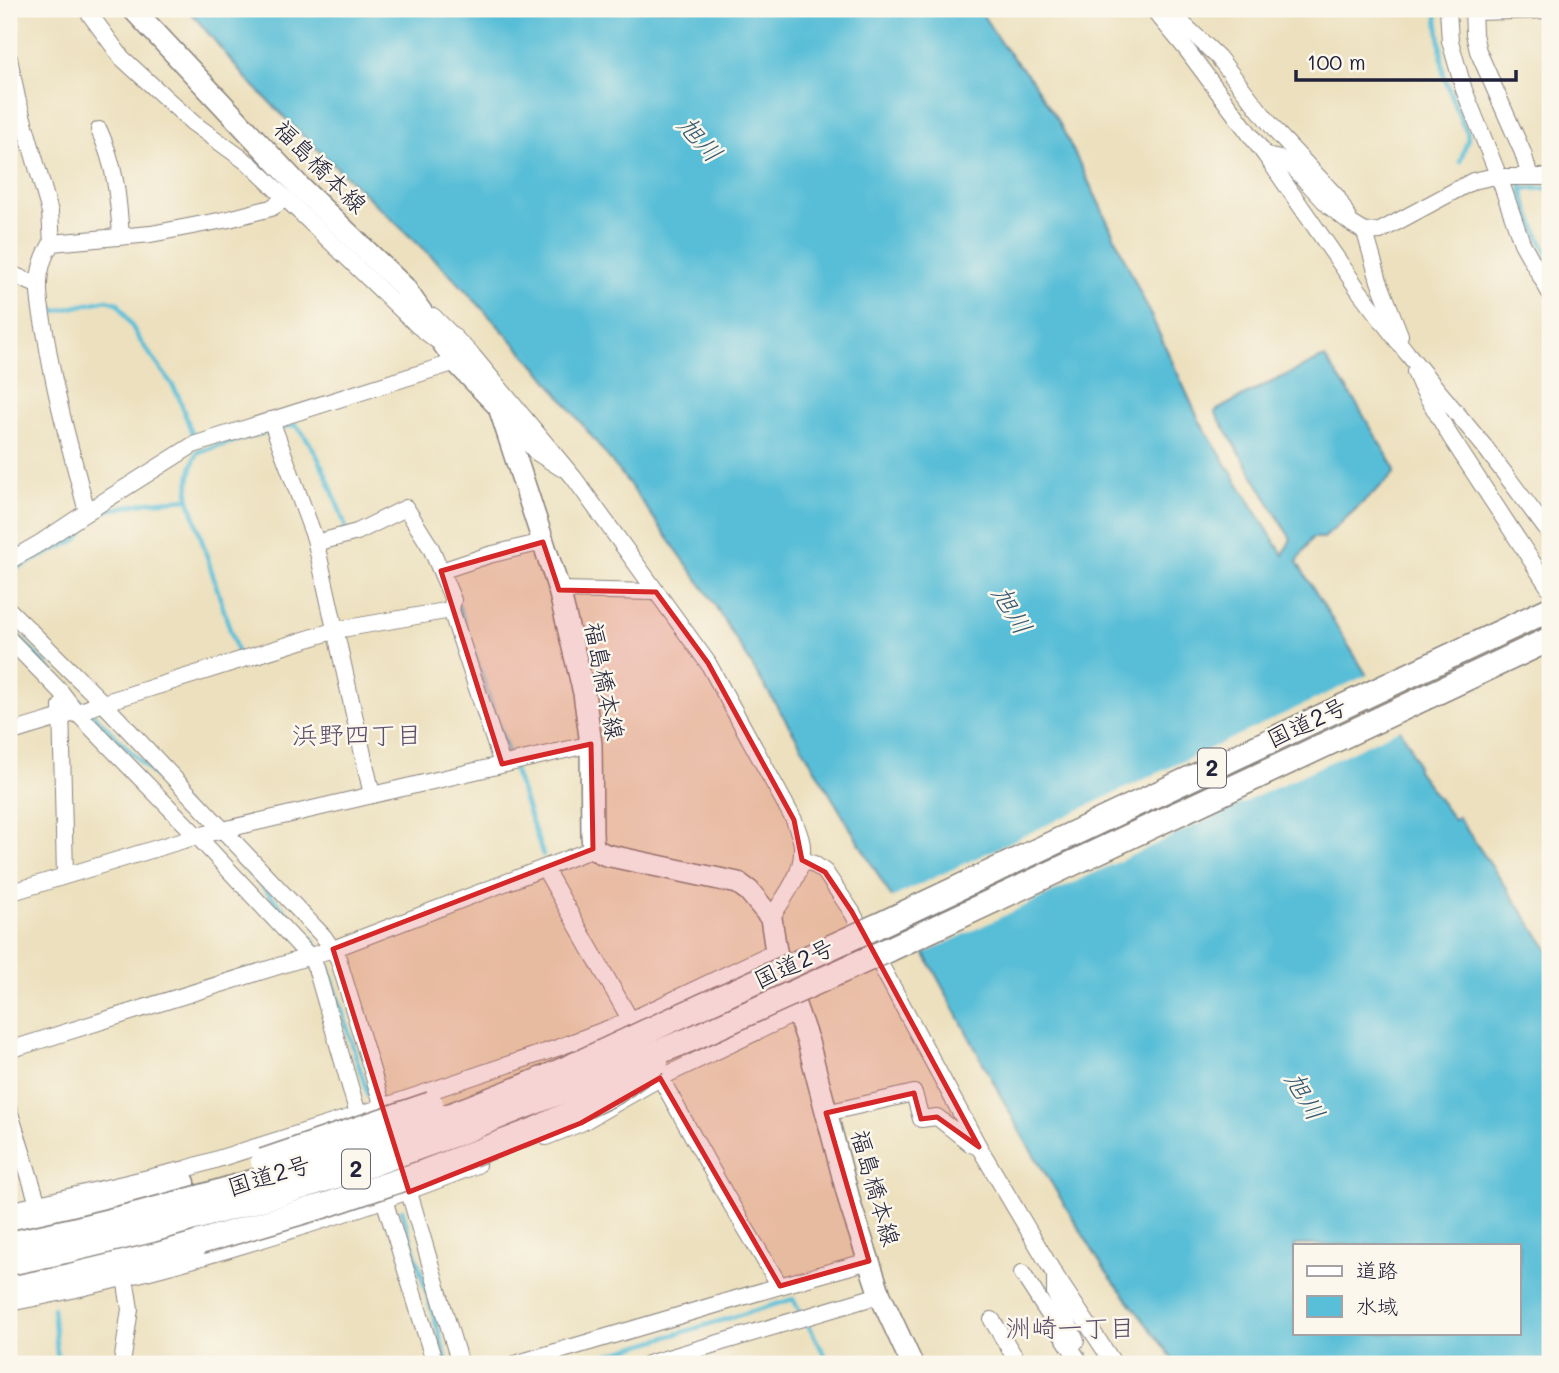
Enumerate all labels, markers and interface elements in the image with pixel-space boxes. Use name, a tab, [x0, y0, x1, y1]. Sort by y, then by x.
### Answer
scale bar	[1296, 38, 1517, 82]
text: 100 m	[1307, 48, 1366, 75]
water label: 旭川	[671, 108, 731, 169]
street label: 福島橋本線	[268, 113, 374, 219]
water label: 旭川	[985, 578, 1041, 641]
street label: 福島橋本線	[579, 619, 632, 743]
street label: 国道2号	[1261, 690, 1352, 754]
district label: 浜野四丁目	[292, 717, 422, 751]
road number: 2	[1198, 748, 1226, 788]
street label: 国道2号	[748, 931, 839, 995]
water label: 旭川	[1278, 1064, 1334, 1127]
street label: 福島橋本線	[845, 1126, 908, 1250]
street label: 国道2号	[223, 1147, 314, 1202]
road number: 2	[342, 1150, 370, 1188]
legend	[1293, 1244, 1520, 1334]
text: 道路	[1356, 1256, 1398, 1283]
text: 水域	[1356, 1292, 1398, 1319]
district label: 洲崎一丁目	[1005, 1310, 1135, 1344]

